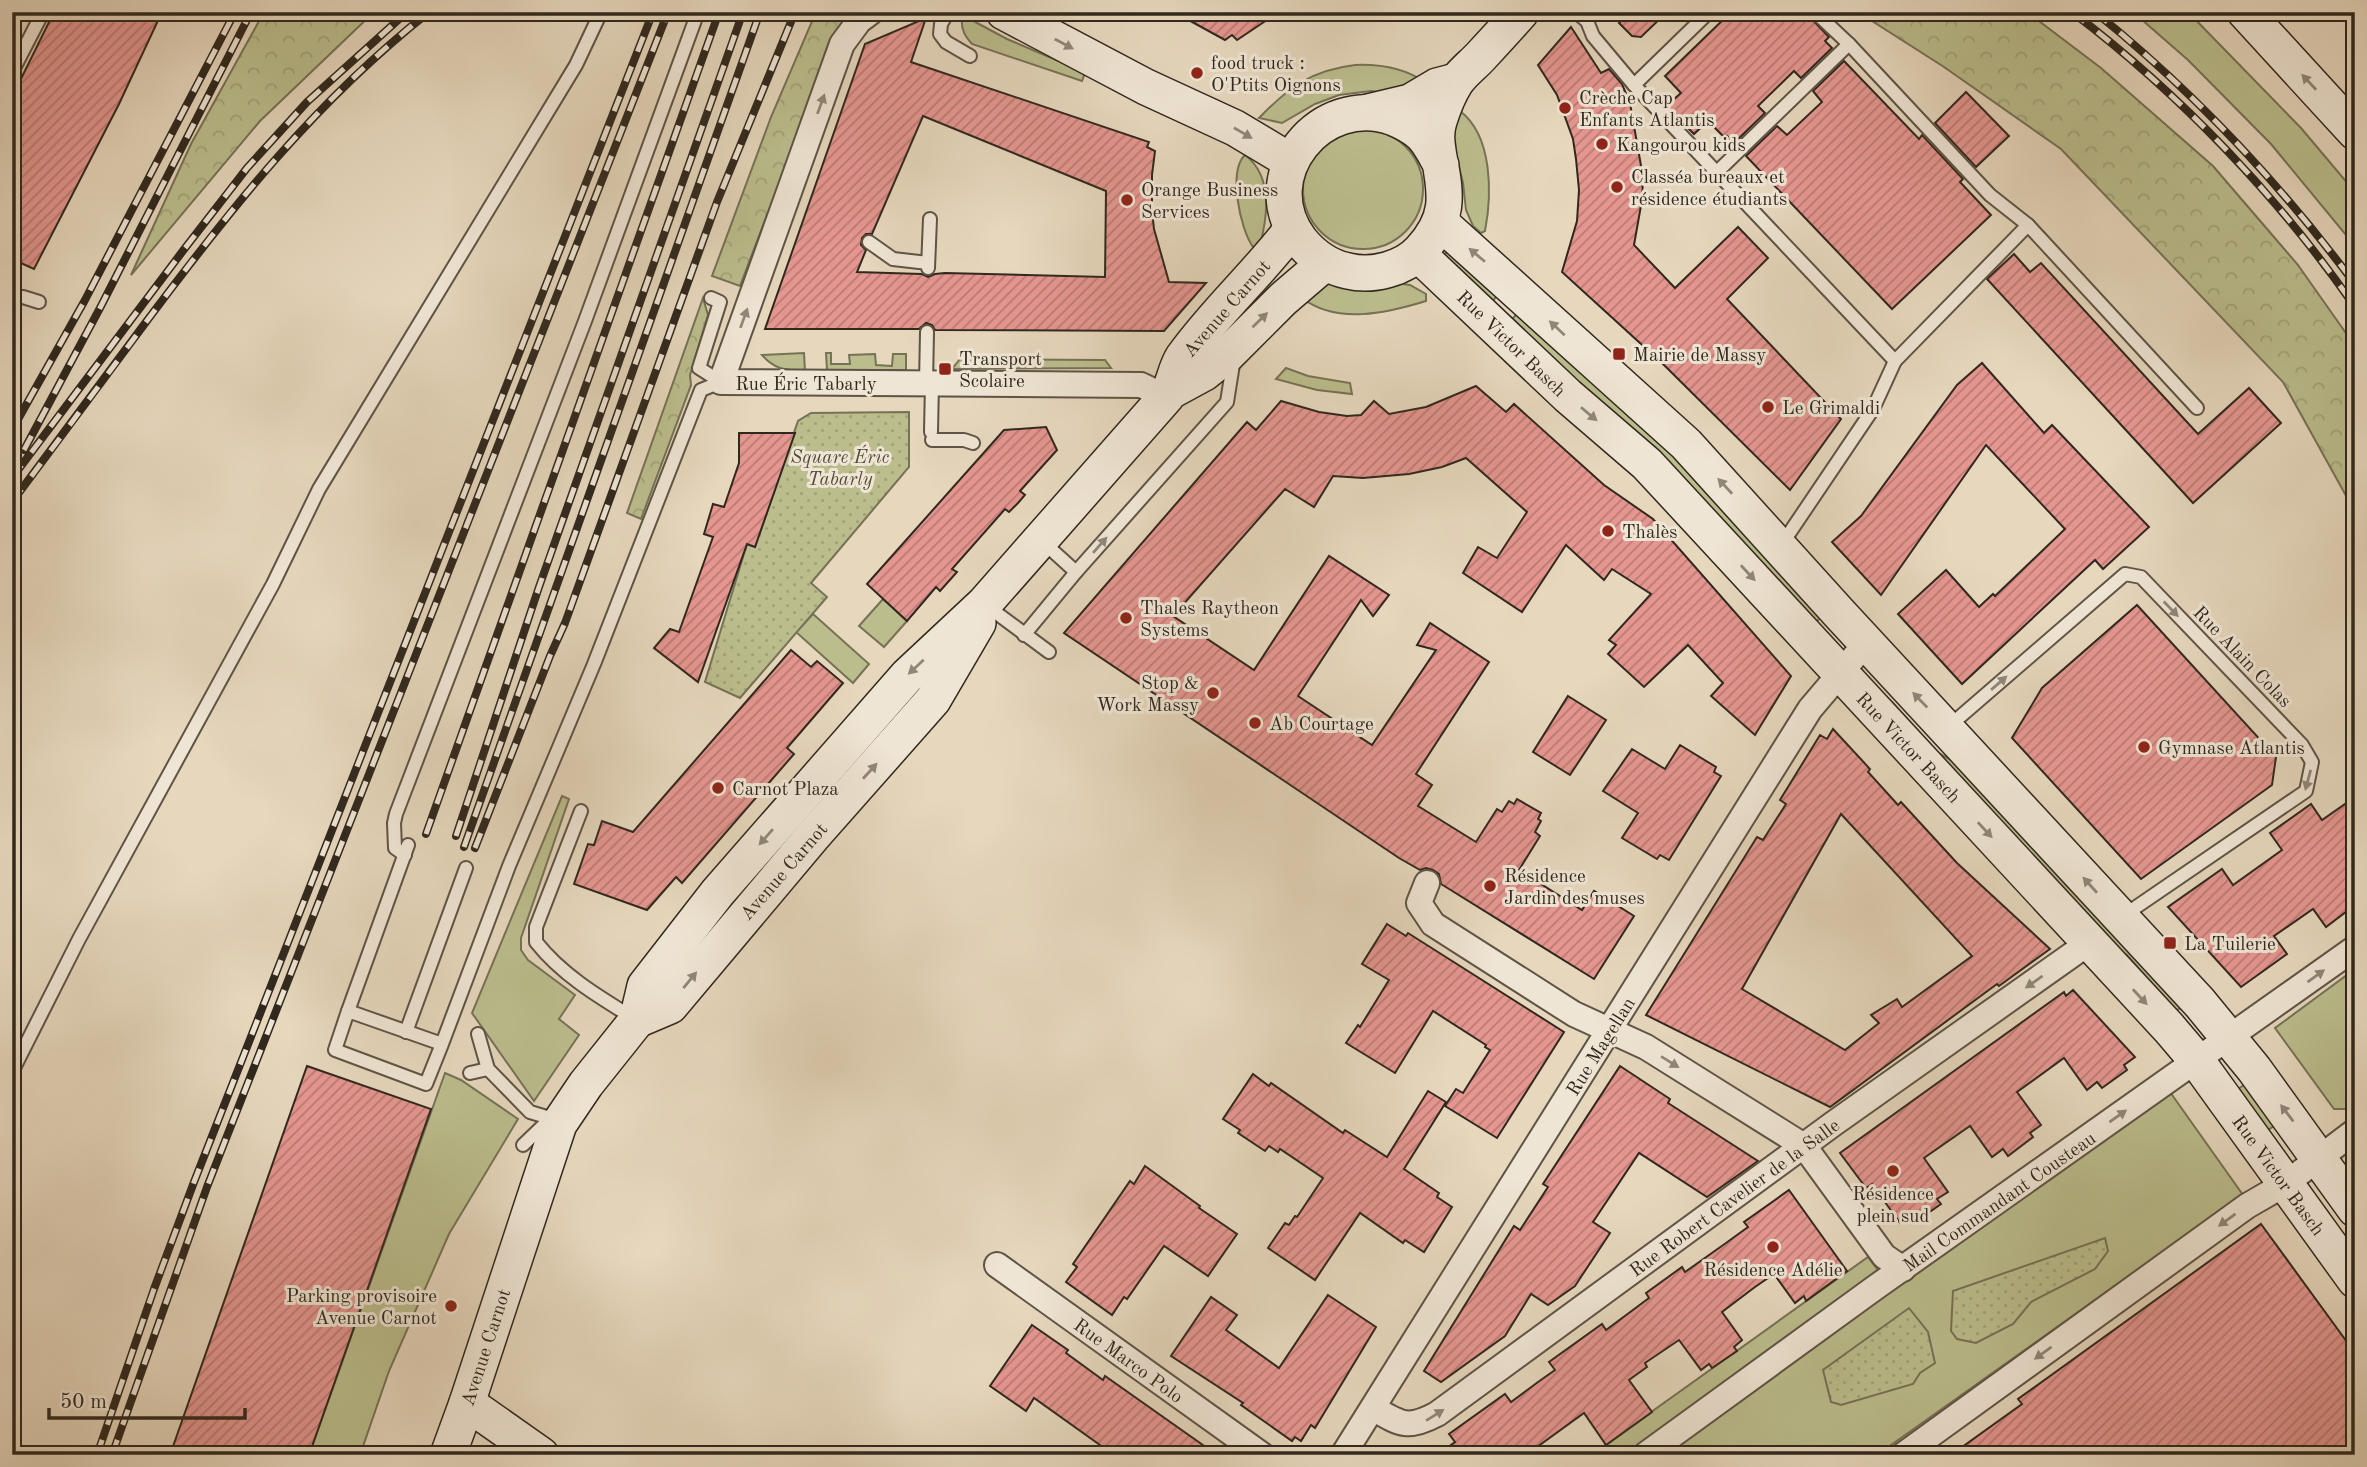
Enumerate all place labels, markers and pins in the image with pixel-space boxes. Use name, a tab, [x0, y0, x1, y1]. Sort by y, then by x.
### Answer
place label: food truck : O'Ptits Oignons	[1211, 55, 1341, 96]
marker: food truck : O'Ptits Oignons	[1189, 65, 1205, 81]
place label: Crèche Cap Enfants Atlantis	[1579, 90, 1714, 131]
marker: Crèche Cap Enfants Atlantis	[1557, 100, 1573, 116]
marker: Kangourou kids	[1594, 136, 1610, 152]
place label: Kangourou kids	[1616, 137, 1746, 156]
place label: Classéa bureaux et résidence étudiants	[1631, 169, 1787, 210]
marker: Classéa bureaux et résidence étudiants	[1609, 179, 1625, 195]
place label: Orange Business Services	[1141, 182, 1278, 223]
marker: Orange Business Services	[1119, 192, 1135, 208]
marker: Mairie de Massy	[1611, 346, 1627, 362]
place label: Mairie de Massy	[1633, 347, 1766, 366]
place label: Transport Scolaire	[959, 351, 1042, 392]
marker: Transport Scolaire	[937, 361, 953, 377]
marker: Le Grimaldi	[1760, 399, 1776, 415]
place label: Le Grimaldi	[1782, 400, 1880, 419]
marker: Thalès	[1600, 523, 1616, 539]
place label: Thalès	[1622, 524, 1677, 543]
place label: Thales Raytheon Systems	[1140, 600, 1279, 641]
marker: Thales Raytheon Systems	[1118, 610, 1134, 626]
place label: Stop & Work Massy	[1096, 675, 1199, 716]
marker: Stop & Work Massy	[1205, 685, 1221, 701]
marker: Ab Courtage	[1247, 715, 1263, 731]
place label: Ab Courtage	[1269, 716, 1374, 735]
marker: Gymnase Atlantis	[2136, 739, 2152, 755]
place label: Gymnase Atlantis	[2158, 740, 2305, 759]
marker: Carnot Plaza	[710, 780, 726, 796]
place label: Carnot Plaza	[732, 781, 839, 800]
place label: Résidence Jardin des muses	[1504, 868, 1645, 909]
marker: Résidence Jardin des muses	[1482, 878, 1498, 894]
marker: La Tuilerie	[2162, 935, 2178, 951]
place label: La Tuilerie	[2184, 936, 2276, 955]
marker: Résidence plein sud	[1885, 1163, 1901, 1179]
place label: Résidence plein sud	[1852, 1186, 1934, 1227]
marker: Résidence Adélie	[1765, 1239, 1781, 1255]
place label: Résidence Adélie	[1703, 1262, 1843, 1281]
place label: Parking provisoire Avenue Carnot	[286, 1288, 437, 1329]
marker: Parking provisoire Avenue Carnot	[443, 1298, 459, 1314]

